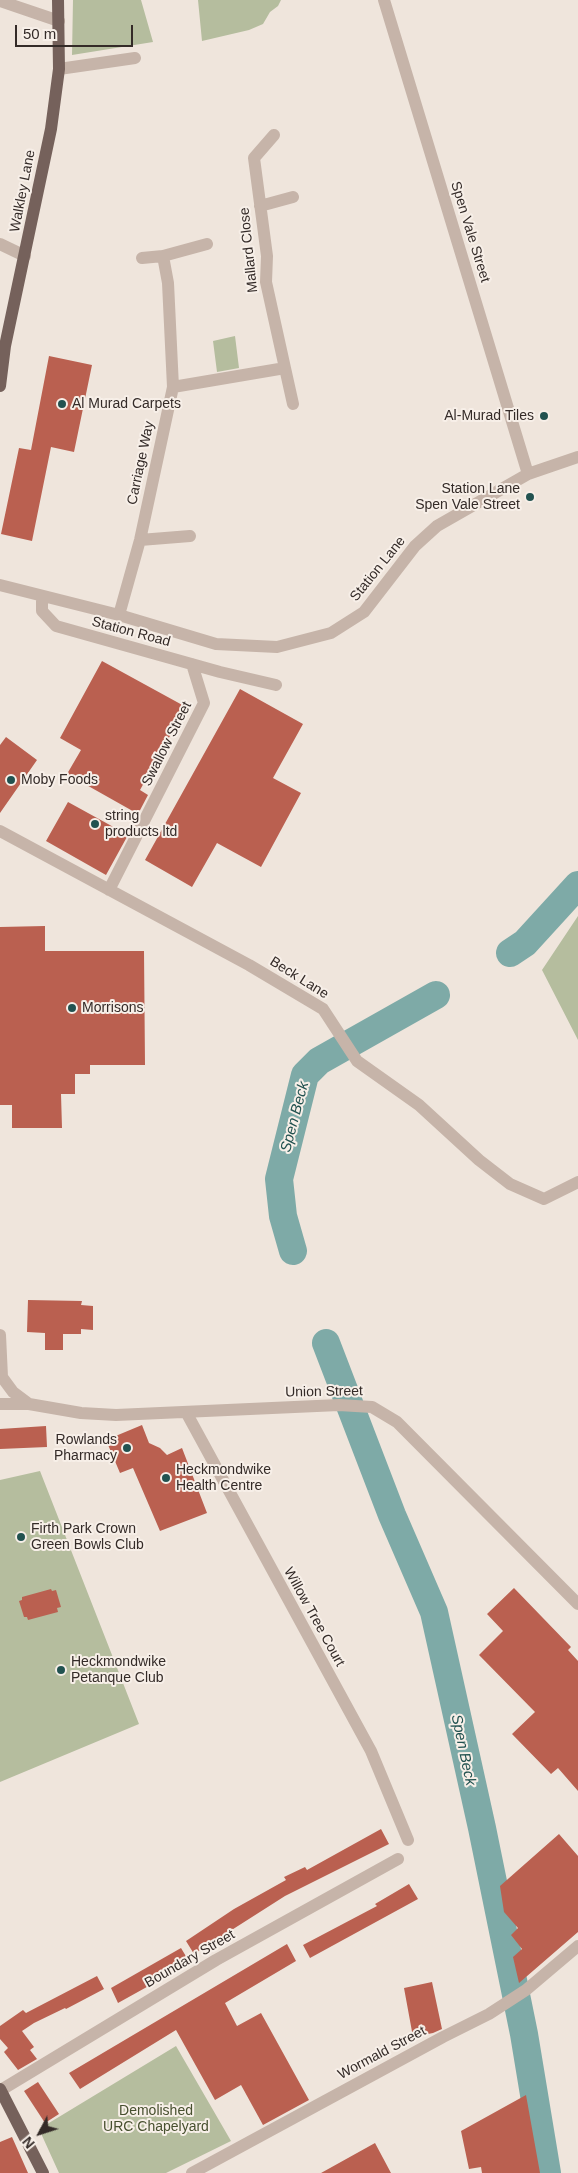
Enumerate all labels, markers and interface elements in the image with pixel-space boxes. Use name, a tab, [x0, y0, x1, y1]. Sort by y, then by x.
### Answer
scale bar	[18, 15, 135, 47]
text: 50 m	[23, 25, 56, 42]
street label: Walkley Lane	[7, 148, 39, 234]
street label: Spen Vale Street	[447, 179, 493, 285]
street label: Mallard Close	[236, 207, 262, 293]
place label: Al Murad Carpets	[72, 396, 181, 412]
marker: Al Murad Carpets	[56, 398, 68, 410]
place label: Al-Murad Tiles	[444, 408, 534, 424]
marker: Al-Murad Tiles	[538, 410, 550, 422]
street label: Carriage Way	[124, 420, 158, 506]
place label: Station Lane Spen Vale Street	[415, 481, 520, 514]
marker: Station Lane Spen Vale Street	[524, 491, 536, 503]
street label: Station Lane	[347, 533, 409, 605]
street label: Station Road	[90, 613, 172, 651]
street label: Swallow Street	[138, 699, 196, 789]
place label: Moby Foods	[21, 772, 98, 788]
marker: Moby Foods	[5, 774, 17, 786]
place label: string products ltd	[105, 808, 177, 840]
marker: string products ltd	[89, 818, 101, 830]
street label: Beck Lane	[266, 953, 332, 1003]
place label: Morrisons	[82, 1000, 143, 1016]
marker: Morrisons	[66, 1002, 78, 1014]
water label: Spen Beck	[277, 1080, 313, 1154]
street label: Union Street	[285, 1383, 363, 1401]
place label: Rowlands Pharmacy	[54, 1432, 117, 1464]
marker: Rowlands Pharmacy	[121, 1442, 133, 1454]
place label: Heckmondwike Health Centre	[176, 1462, 271, 1494]
marker: Heckmondwike Health Centre	[160, 1472, 172, 1484]
place label: Firth Park Crown Green Bowls Club	[31, 1521, 144, 1554]
marker: Firth Park Crown Green Bowls Club	[15, 1531, 27, 1543]
street label: Willow Tree Court	[280, 1565, 348, 1669]
place label: Heckmondwike Petanque Club	[71, 1654, 166, 1686]
marker: Heckmondwike Petanque Club	[55, 1664, 67, 1676]
water label: Spen Beck	[447, 1713, 479, 1787]
street label: Boundary Street	[142, 1926, 238, 1992]
street label: Wormald Street	[335, 2023, 429, 2083]
park label: Demolished URC Chapelyard	[103, 2103, 209, 2136]
north arrow	[15, 2108, 65, 2158]
text: N	[19, 2134, 38, 2152]

